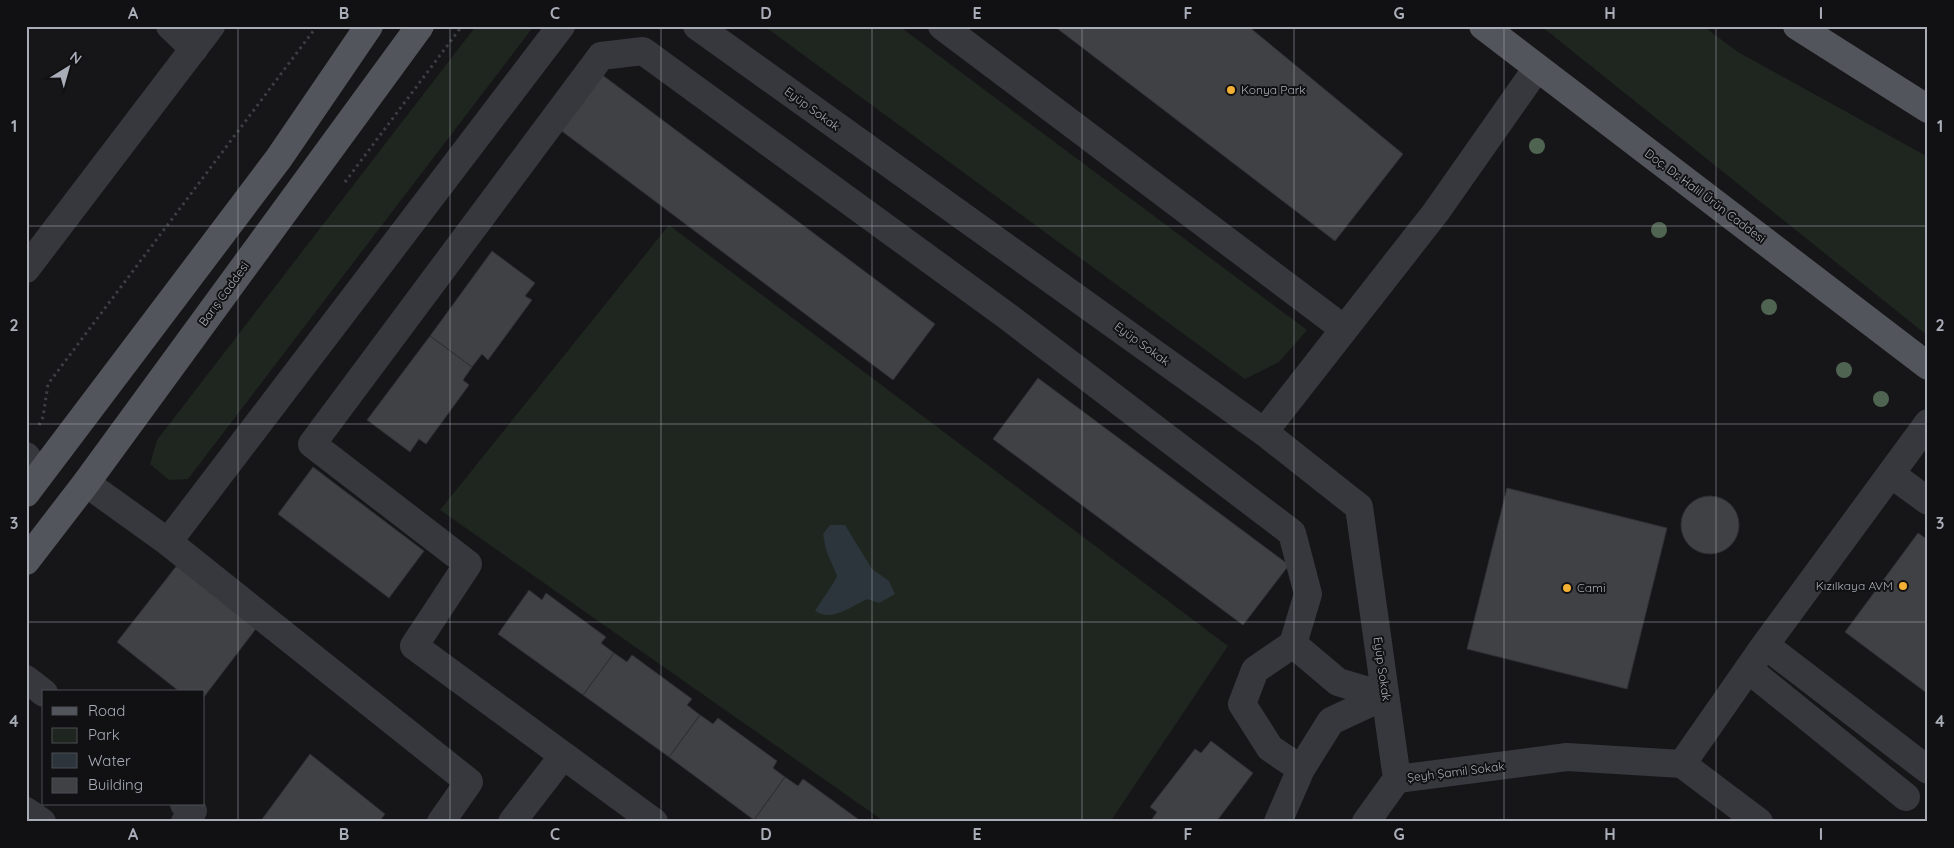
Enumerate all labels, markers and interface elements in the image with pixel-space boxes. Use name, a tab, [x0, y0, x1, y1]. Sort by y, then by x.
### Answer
text: A	[128, 3, 139, 23]
text: B	[339, 3, 349, 23]
text: C	[550, 3, 560, 23]
text: D	[760, 3, 772, 23]
text: E	[972, 3, 982, 23]
text: F	[1184, 3, 1193, 23]
text: G	[1393, 3, 1405, 23]
text: H	[1604, 3, 1616, 23]
text: I	[1819, 3, 1823, 23]
north arrow	[42, 42, 92, 92]
text: N	[66, 47, 85, 68]
place label: Konya Park	[1241, 82, 1306, 97]
street label: Eyüp Sokak	[782, 83, 843, 134]
marker: Konya Park	[1225, 84, 1237, 96]
text: 1	[11, 116, 17, 136]
text: 1	[1937, 116, 1943, 136]
street label: Doç. Dr. Halil Ürün Caddesi	[1642, 145, 1769, 246]
street label: Barış Caddesi	[195, 259, 252, 329]
text: 2	[9, 315, 19, 335]
text: 2	[1935, 315, 1945, 335]
street label: Eyüp Sokak	[1112, 318, 1173, 369]
text: 3	[10, 513, 18, 533]
text: 3	[1936, 513, 1944, 533]
place label: Kızılkaya AVM	[1816, 578, 1893, 593]
place label: Cami	[1577, 580, 1606, 595]
marker: Kızılkaya AVM	[1897, 580, 1909, 592]
marker: Cami	[1561, 582, 1573, 594]
street label: Eyüp Sokak	[1371, 636, 1394, 702]
legend	[42, 690, 205, 806]
text: Road	[88, 701, 125, 720]
text: 4	[9, 711, 19, 731]
text: 4	[1935, 711, 1945, 731]
text: Park	[88, 725, 120, 744]
text: Water	[88, 751, 131, 770]
street label: Şeyh Şamil Sokak	[1406, 758, 1505, 785]
text: Building	[88, 775, 143, 794]
text: A	[128, 824, 139, 844]
text: B	[339, 824, 349, 844]
text: C	[550, 824, 560, 844]
text: D	[760, 824, 772, 844]
text: E	[972, 824, 982, 844]
text: F	[1184, 824, 1193, 844]
text: G	[1393, 824, 1405, 844]
text: H	[1604, 824, 1616, 844]
text: I	[1819, 824, 1823, 844]

